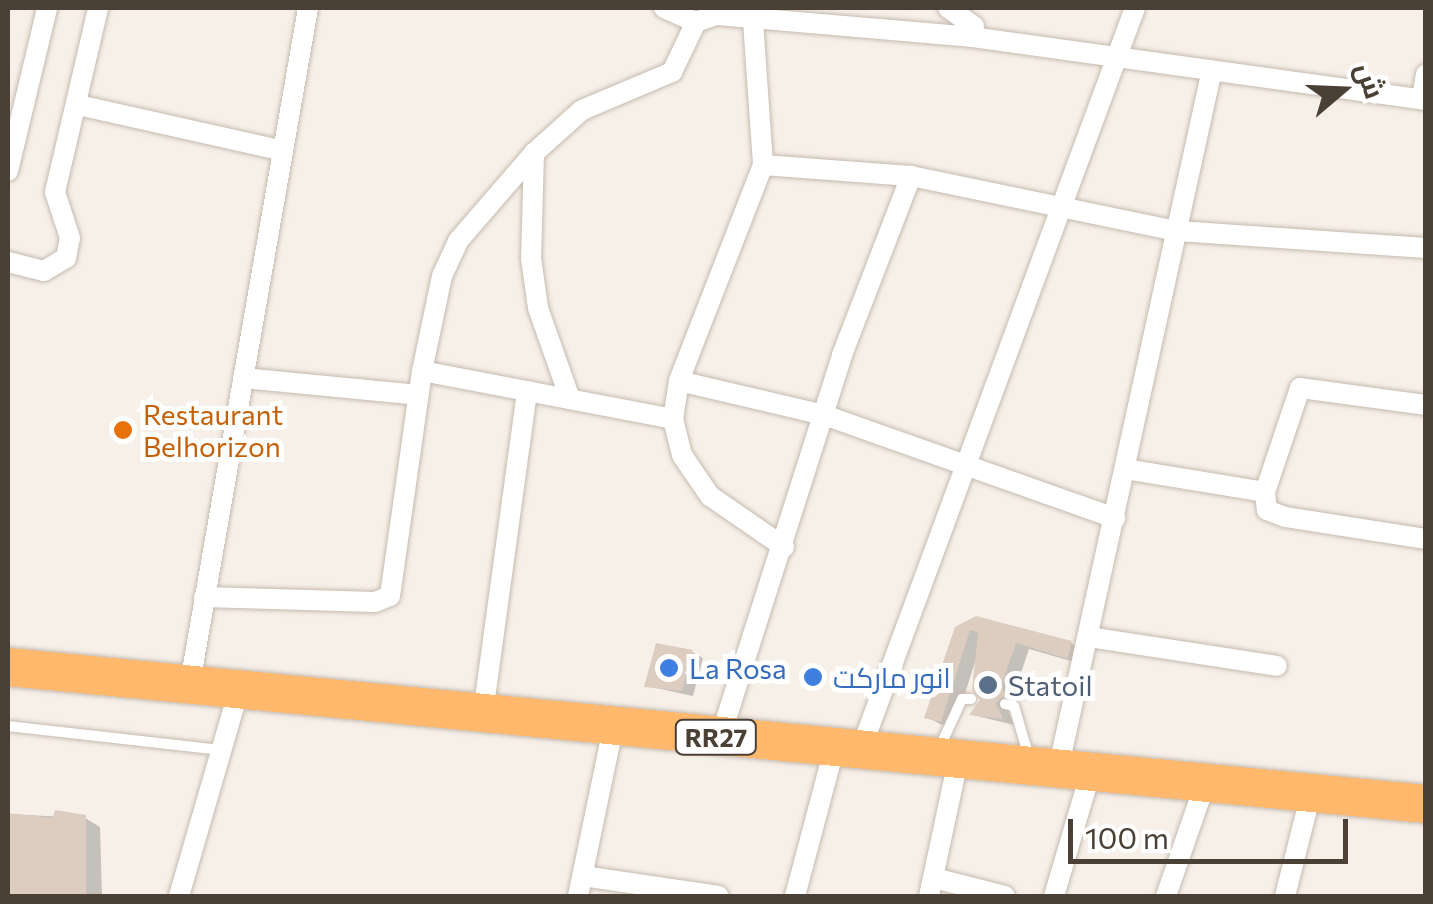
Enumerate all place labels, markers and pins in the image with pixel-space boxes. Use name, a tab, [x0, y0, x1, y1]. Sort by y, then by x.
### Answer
place label: Restaurant Belhorizon	[143, 397, 283, 463]
marker: Restaurant Belhorizon	[112, 419, 134, 441]
place label: La Rosa	[689, 651, 787, 685]
marker: La Rosa	[658, 657, 680, 679]
place label: انور ماركت	[833, 660, 951, 694]
marker: انور ماركت	[802, 666, 824, 688]
place label: Statoil	[1008, 668, 1093, 702]
marker: Statoil	[977, 674, 999, 696]

